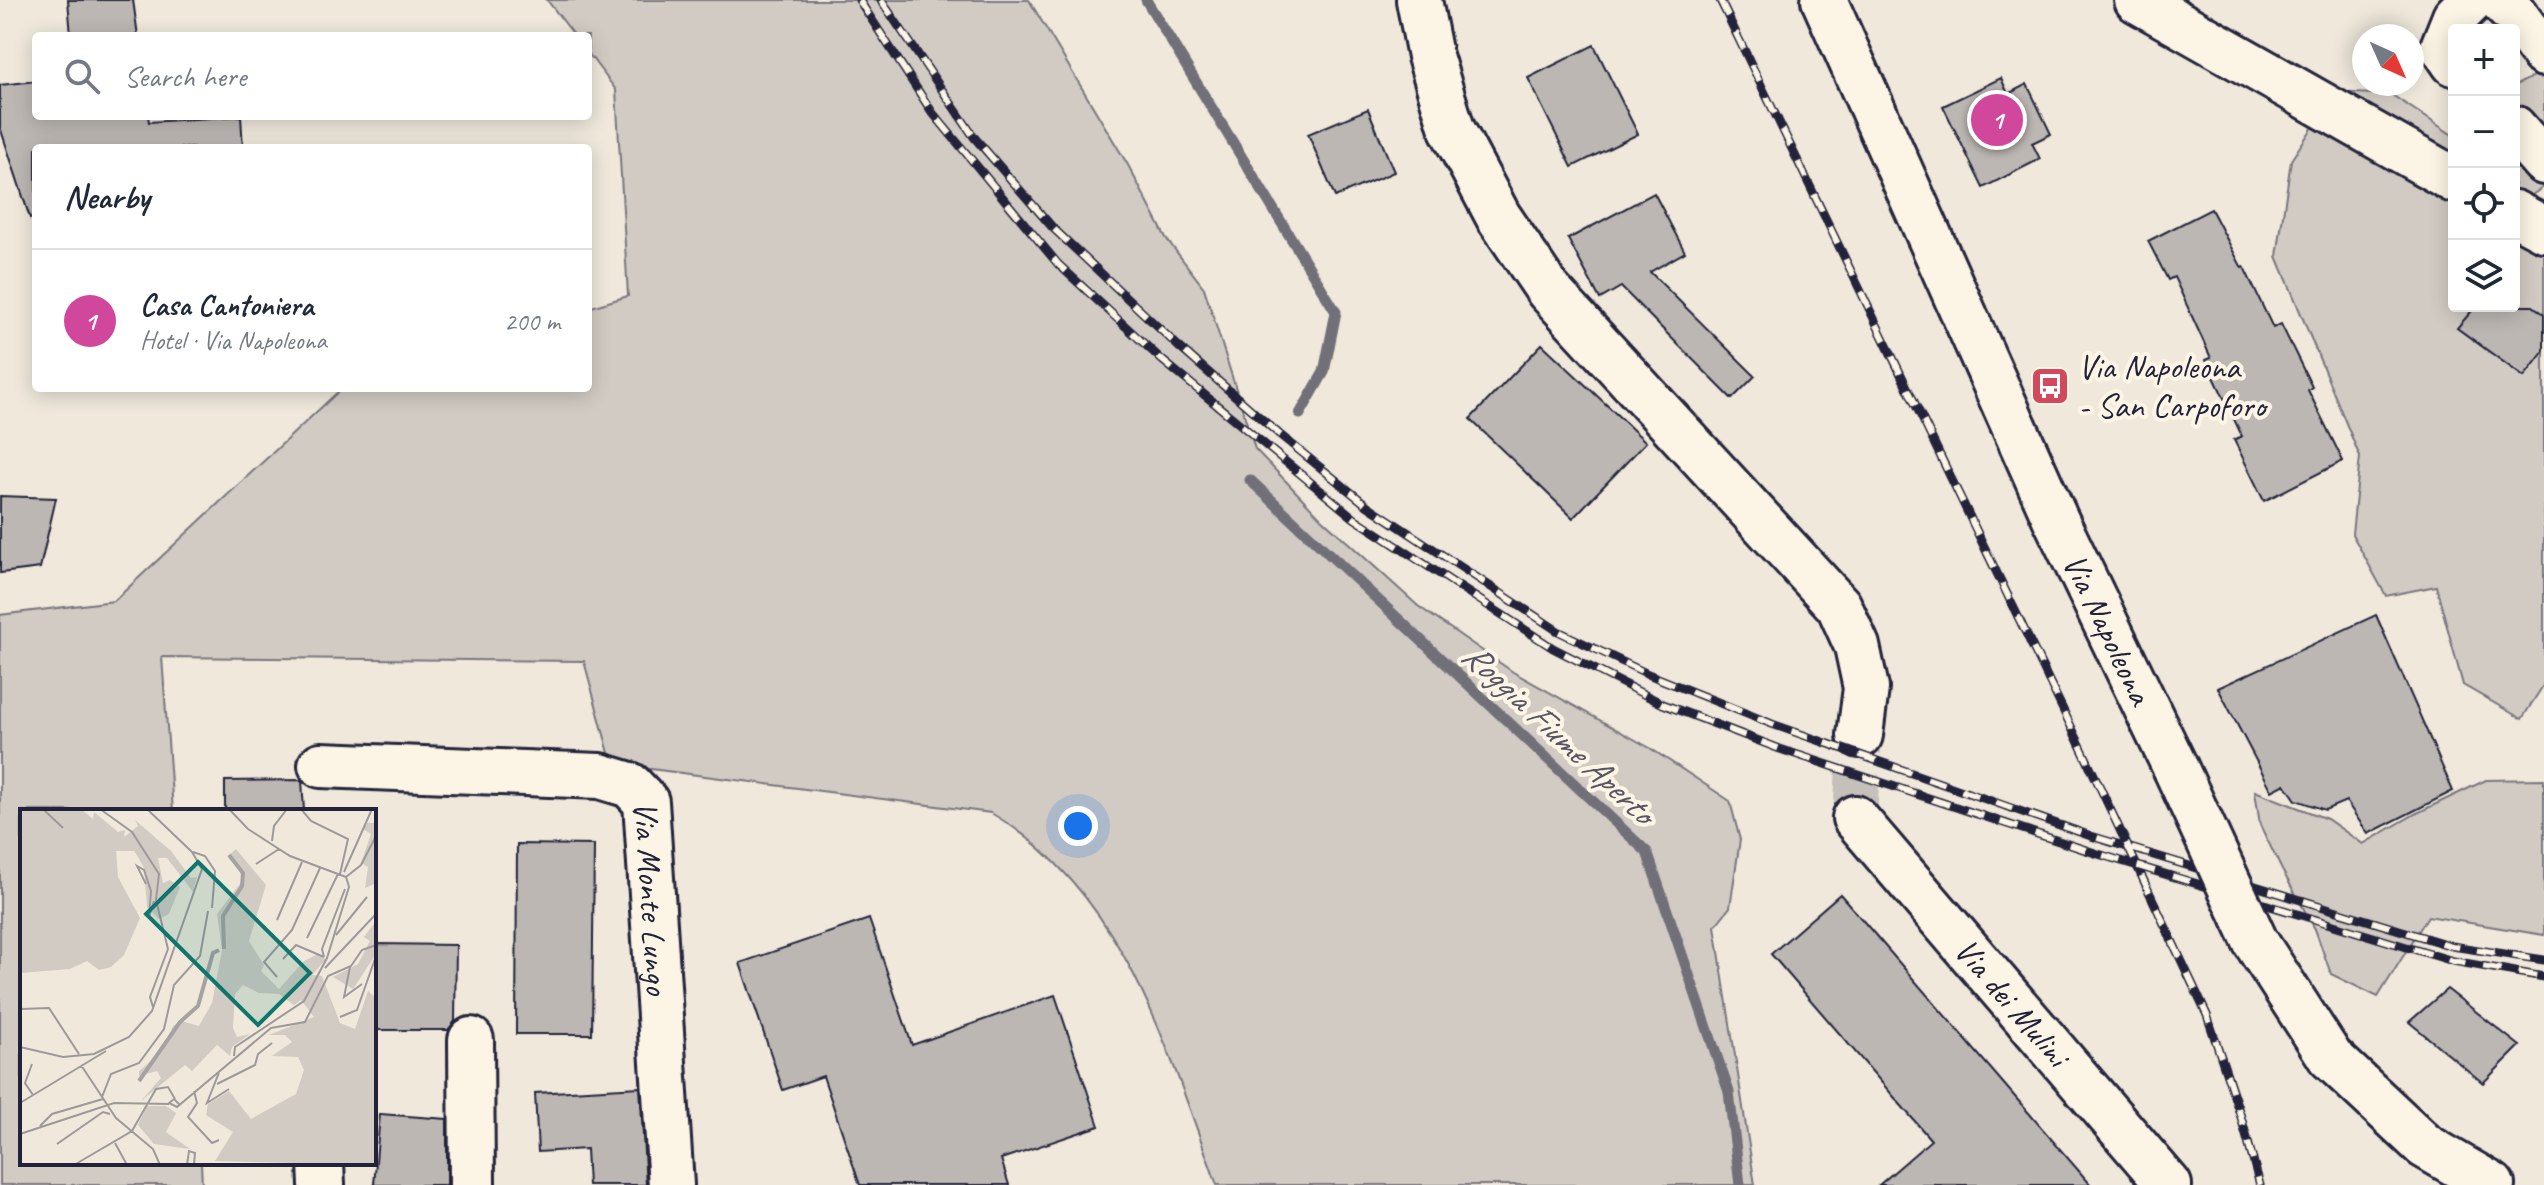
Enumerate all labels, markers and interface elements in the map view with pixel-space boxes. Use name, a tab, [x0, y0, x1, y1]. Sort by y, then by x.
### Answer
north arrow	[2352, 24, 2424, 96]
map controls	[2448, 24, 2520, 312]
button: +	[2448, 24, 2520, 96]
search box	[32, 32, 592, 120]
icon: search	[60, 54, 104, 98]
text: Search here	[124, 57, 246, 95]
pin: 1	[1971, 90, 2023, 150]
button: −	[2448, 96, 2520, 168]
button: locate	[2448, 168, 2520, 240]
text: Nearby	[64, 175, 150, 218]
button: layers	[2448, 240, 2520, 312]
text: Casa Cantoniera	[140, 286, 313, 324]
text: 1	[84, 305, 96, 338]
text: 200 m	[504, 305, 560, 338]
text: Hotel · Via Napoleona	[140, 324, 327, 357]
place label: Via Napoleona - San Carpoforo	[2078, 345, 2269, 427]
bus stop icon: Via Napoleona - San Carpoforo	[2029, 365, 2071, 407]
street label: Via Napoleona	[2053, 547, 2163, 713]
water label: Roggia Fiume Aperto	[1453, 632, 1668, 838]
street label: Via Monte Lungo	[624, 800, 680, 998]
your location	[1058, 806, 1098, 846]
inset map	[20, 809, 376, 1165]
street label: Via dei Mulini	[1945, 929, 2081, 1078]

